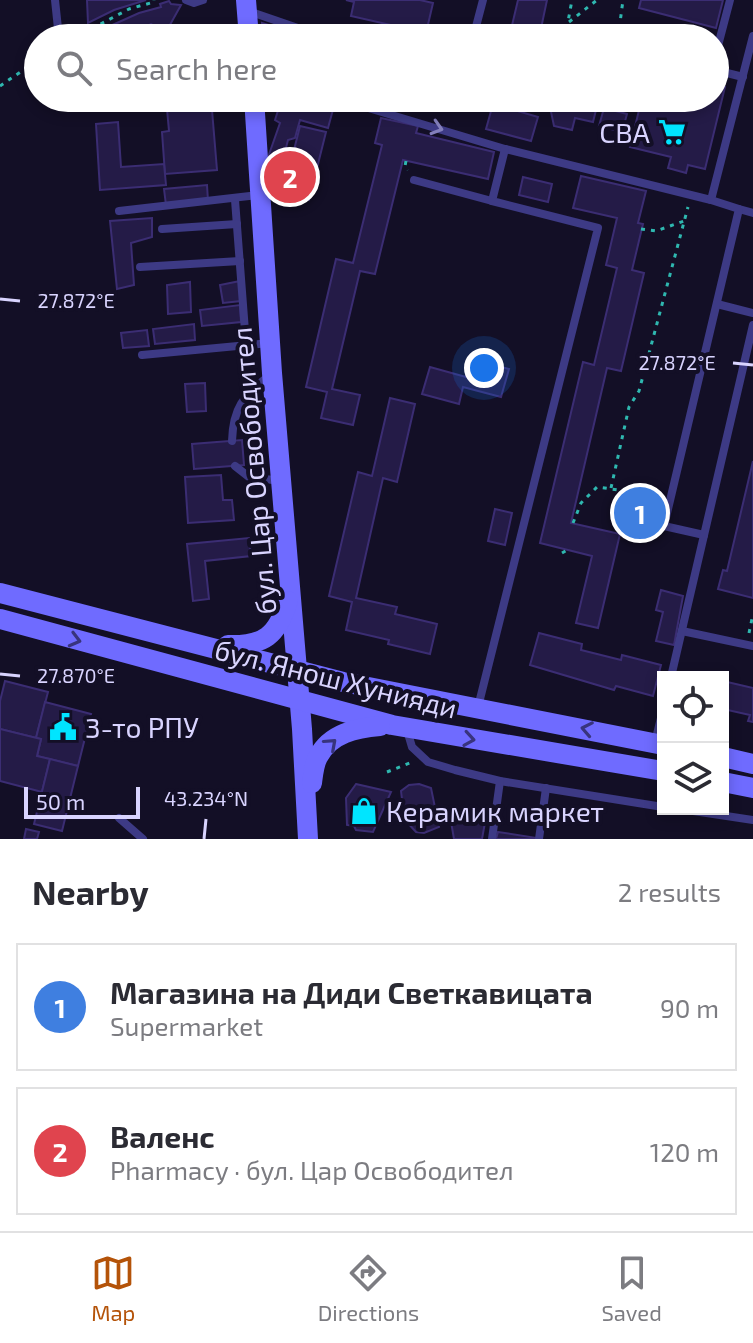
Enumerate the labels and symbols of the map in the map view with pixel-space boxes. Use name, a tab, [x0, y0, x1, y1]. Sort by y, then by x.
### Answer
place label: CBA	[599, 115, 651, 149]
supermarket icon: CBA	[657, 117, 687, 147]
one-way arrow	[429, 119, 443, 135]
pin: 2	[264, 147, 316, 207]
text: 27.872°E	[37, 288, 115, 312]
street label: бул. Цар Освободител	[223, 326, 283, 616]
your location	[464, 348, 504, 388]
text: 27.872°E	[638, 350, 716, 374]
pin: 1	[614, 483, 666, 543]
one-way arrow	[68, 631, 82, 647]
street label: бул. Янош Хунияди	[211, 631, 461, 725]
text: 27.870°E	[37, 663, 115, 687]
place label: 3-то РПУ	[85, 710, 199, 744]
public building icon: 3-то РПУ	[48, 712, 78, 742]
one-way arrow	[580, 722, 593, 739]
one-way arrow	[462, 729, 476, 746]
one-way arrow	[322, 738, 336, 753]
scale bar	[24, 783, 140, 819]
text: 43.234°N	[164, 786, 248, 810]
place label: Керамик маркет	[386, 794, 604, 828]
shop icon: Керамик маркет	[349, 796, 379, 826]

